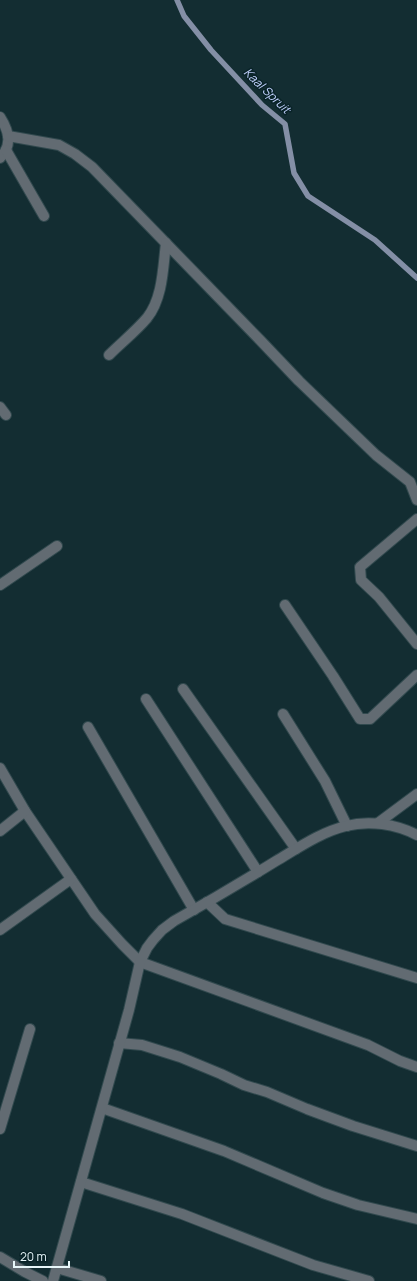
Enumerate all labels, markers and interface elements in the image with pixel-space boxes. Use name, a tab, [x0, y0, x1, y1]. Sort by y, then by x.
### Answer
water label: Kaal Spruit	[240, 64, 295, 118]
scale bar	[14, 1243, 69, 1269]
text: 20 m	[20, 1248, 47, 1265]

